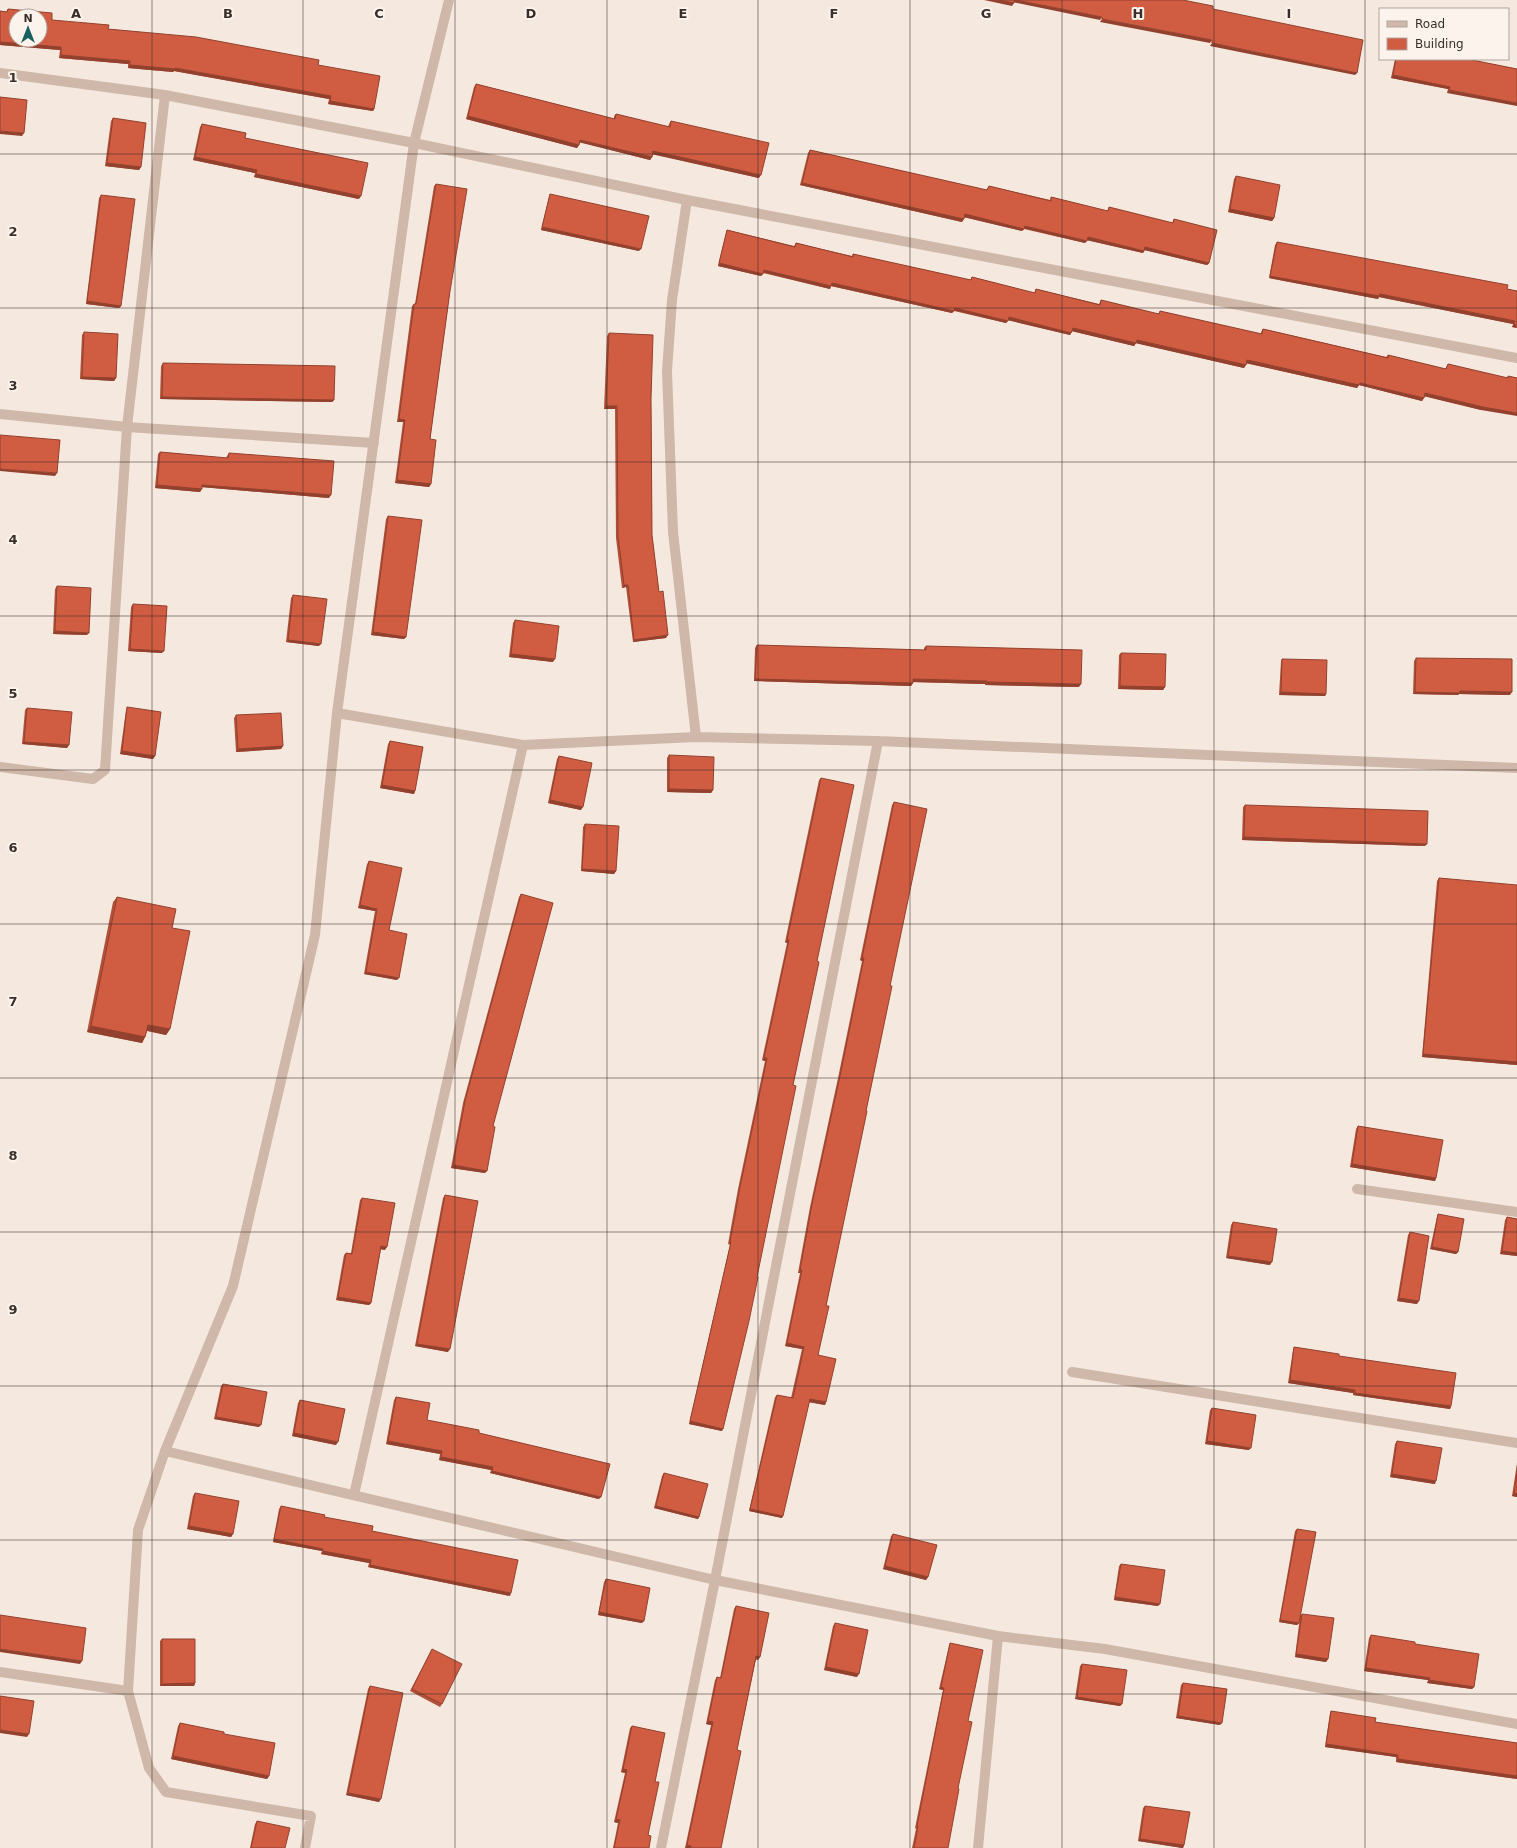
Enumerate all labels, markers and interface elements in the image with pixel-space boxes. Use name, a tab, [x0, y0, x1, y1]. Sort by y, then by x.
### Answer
text: A	[71, 6, 81, 21]
text: B	[223, 6, 233, 21]
text: C	[374, 6, 384, 21]
text: D	[526, 6, 537, 21]
text: E	[679, 6, 687, 21]
text: F	[830, 6, 838, 21]
text: G	[981, 6, 991, 21]
text: H	[1133, 6, 1143, 21]
text: I	[1287, 6, 1291, 21]
north arrow	[8, 8, 48, 48]
legend	[1379, 8, 1509, 60]
text: N	[23, 12, 33, 25]
text: Road	[1415, 17, 1445, 31]
text: Building	[1415, 37, 1464, 51]
text: 1	[8, 70, 18, 85]
text: 2	[8, 224, 18, 239]
text: 3	[8, 378, 18, 393]
text: 4	[8, 532, 18, 547]
text: 5	[8, 686, 18, 701]
text: 6	[8, 840, 18, 855]
text: 7	[8, 994, 18, 1009]
text: 8	[8, 1148, 18, 1163]
text: 9	[8, 1302, 18, 1317]

